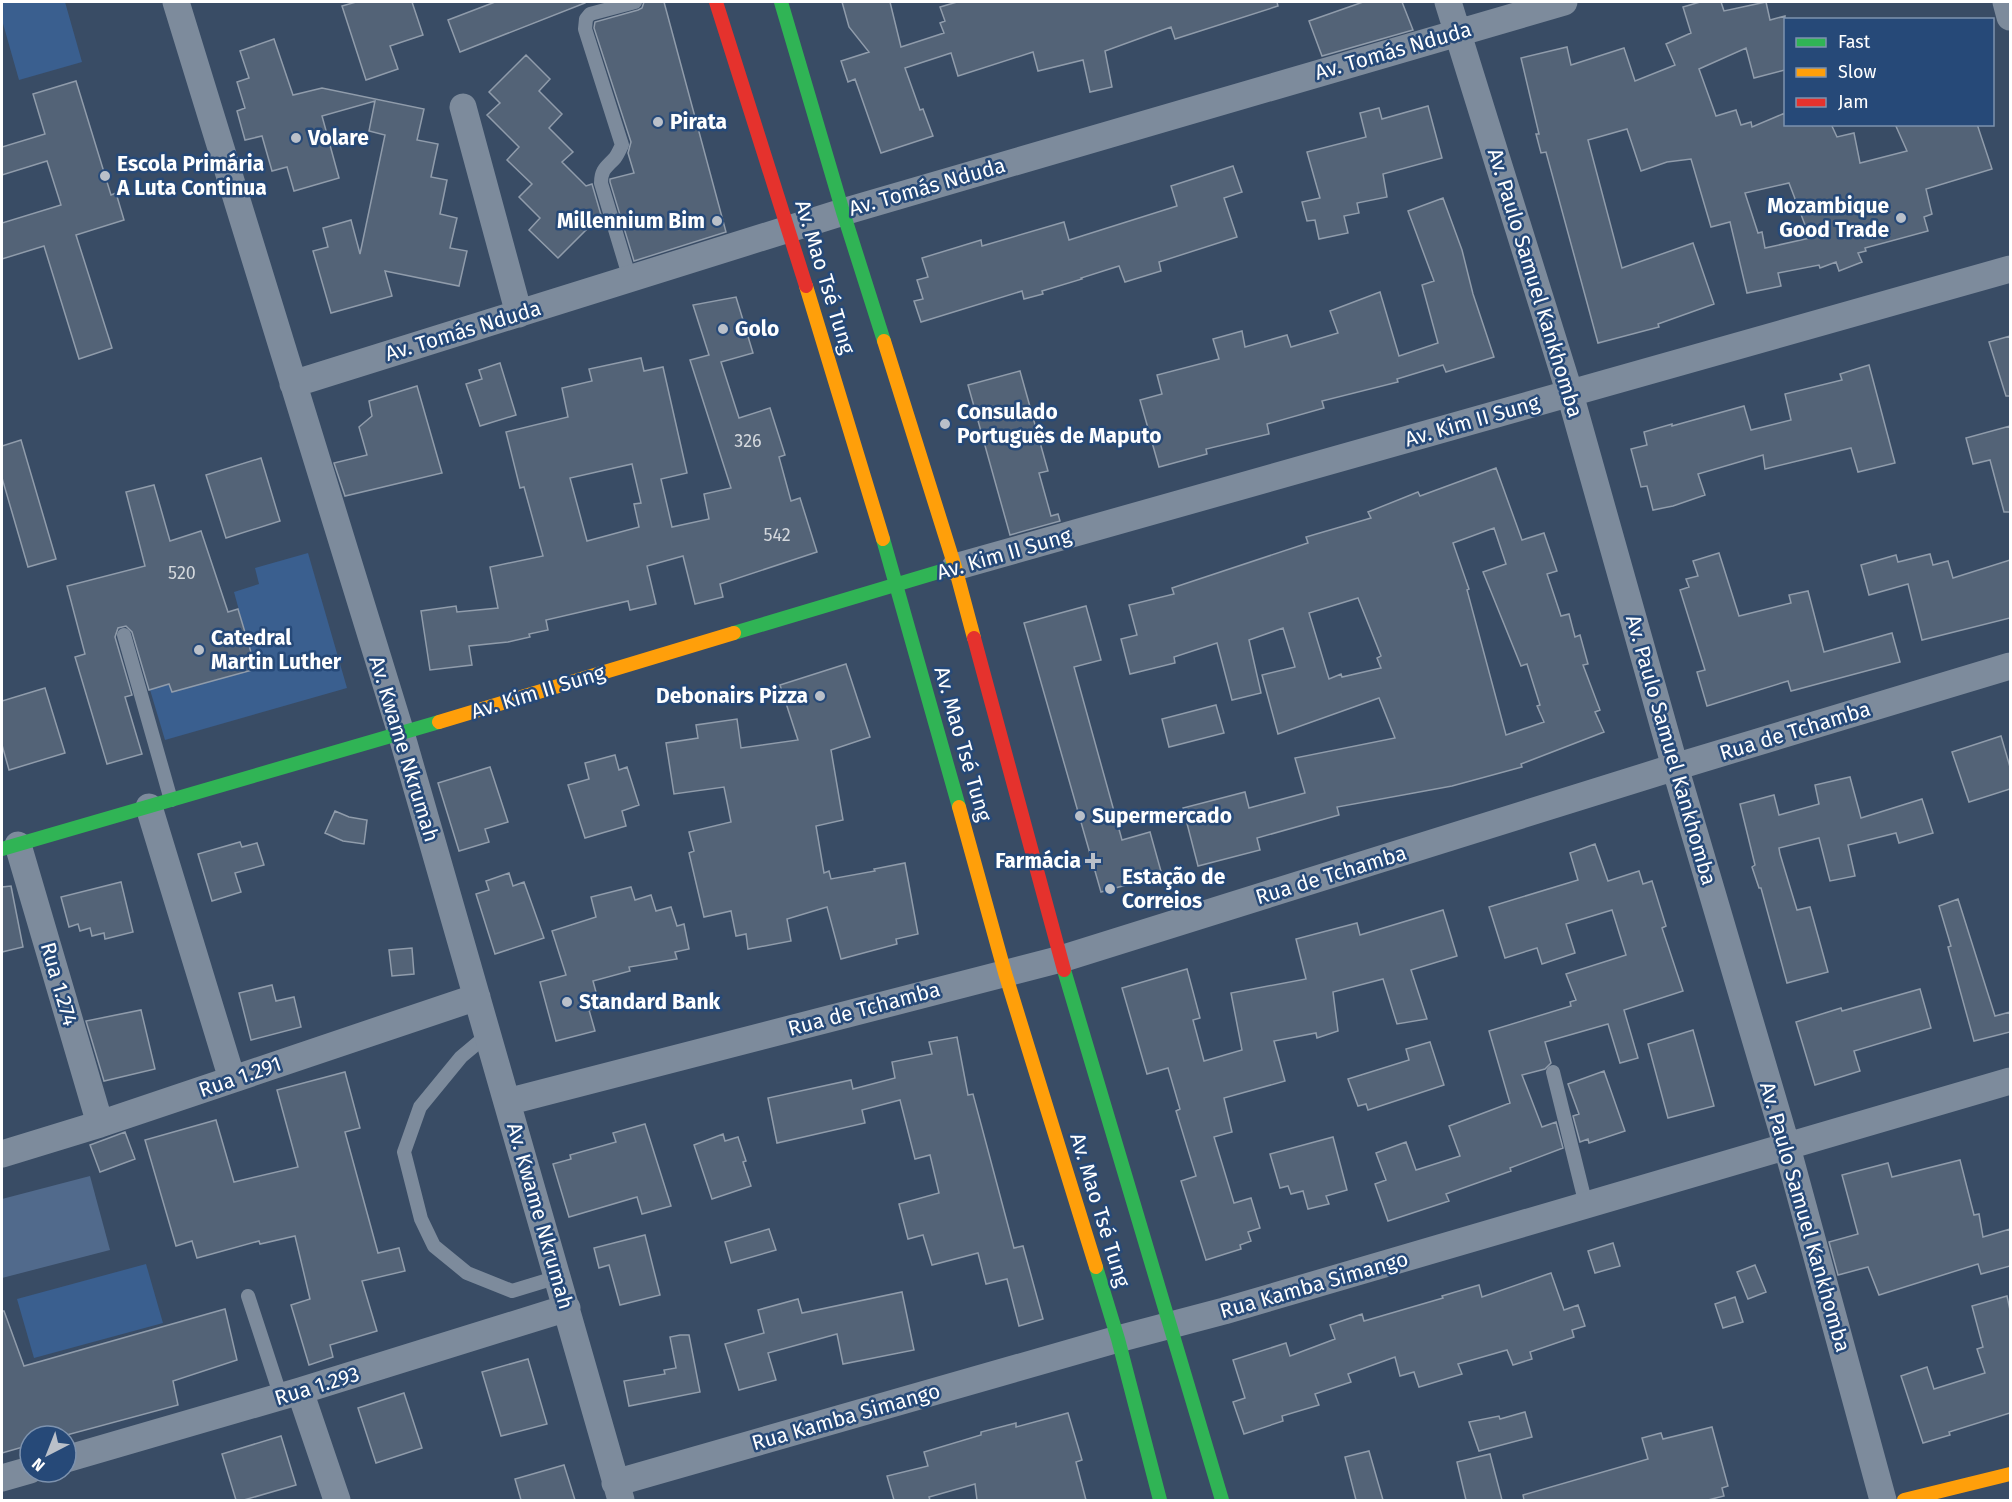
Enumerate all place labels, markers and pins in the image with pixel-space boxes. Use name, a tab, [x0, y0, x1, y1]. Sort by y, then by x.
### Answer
place label: Pirata	[670, 109, 727, 135]
marker: Pirata	[651, 115, 665, 129]
place label: Volare	[307, 125, 369, 151]
marker: Volare	[289, 131, 303, 145]
place label: Escola Primária A Luta Continua	[116, 151, 267, 201]
marker: Escola Primária A Luta Continua	[98, 169, 112, 183]
place label: Mozambique Good Trade	[1767, 193, 1889, 243]
place label: Millennium Bim	[557, 208, 705, 234]
marker: Mozambique Good Trade	[1894, 211, 1908, 225]
marker: Millennium Bim	[710, 214, 724, 228]
place label: Golo	[735, 316, 779, 342]
marker: Golo	[716, 322, 730, 336]
place label: Consulado Português de Maputo	[957, 399, 1162, 449]
marker: Consulado Português de Maputo	[938, 417, 952, 431]
place label: Catedral Martin Luther	[211, 625, 342, 675]
marker: Catedral Martin Luther	[192, 643, 206, 657]
place label: Debonairs Pizza	[656, 683, 808, 709]
marker: Debonairs Pizza	[813, 689, 827, 703]
place label: Supermercado	[1092, 803, 1232, 829]
marker: Supermercado	[1073, 809, 1087, 823]
place label: Farmácia	[995, 848, 1081, 874]
marker: Farmácia	[1086, 854, 1100, 868]
place label: Estação de Correios	[1122, 864, 1226, 914]
marker: Estação de Correios	[1103, 882, 1117, 896]
place label: Standard Bank	[579, 989, 721, 1015]
marker: Standard Bank	[560, 995, 574, 1009]

